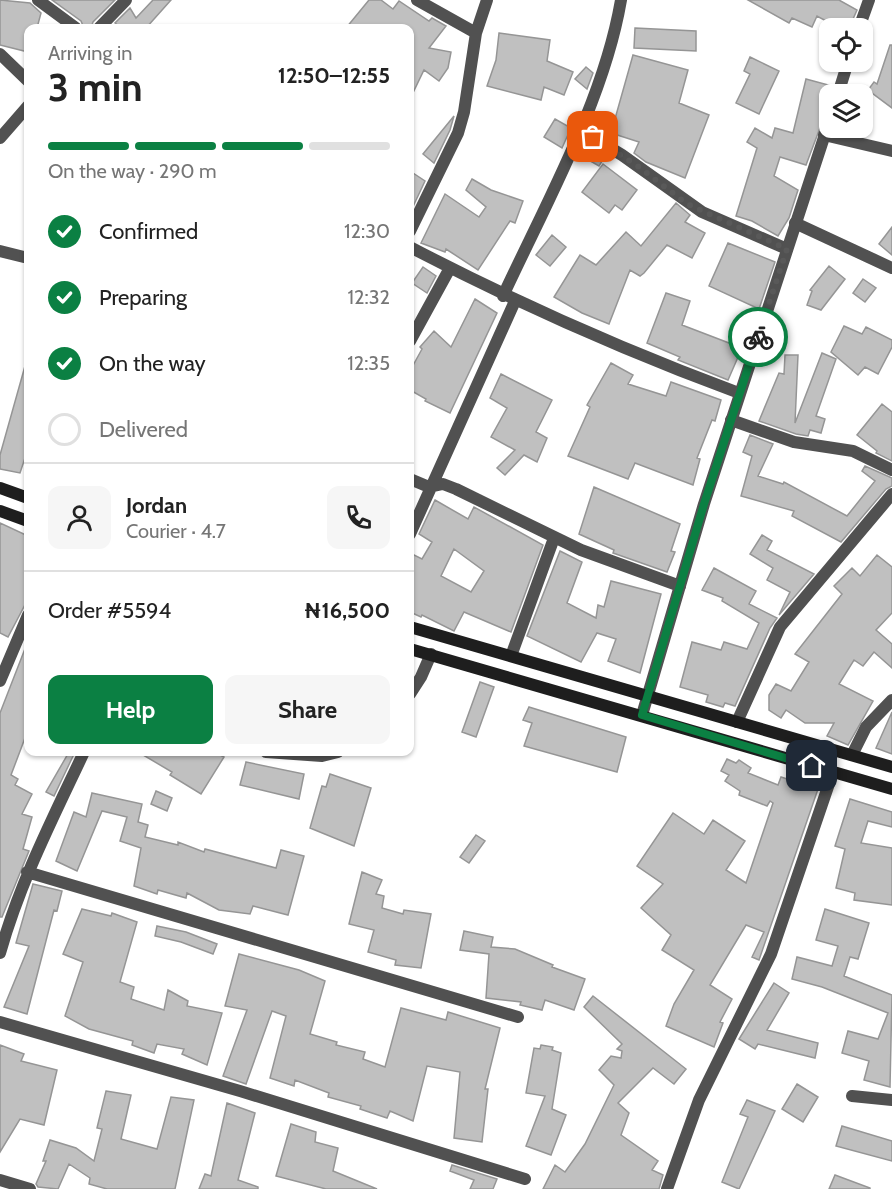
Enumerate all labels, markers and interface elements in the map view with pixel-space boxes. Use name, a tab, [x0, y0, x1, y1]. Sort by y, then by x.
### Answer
map controls	[819, 18, 873, 138]
button: locate	[819, 18, 873, 72]
text: Arriving in	[48, 41, 132, 65]
text: 12:50–12:55	[278, 62, 390, 89]
text: 3 min	[48, 63, 143, 111]
button: layers	[819, 84, 873, 138]
pin	[567, 111, 618, 162]
icon: bag	[576, 120, 609, 153]
text: On the way · 290 m	[48, 159, 217, 183]
icon: check	[48, 215, 81, 248]
text: Confirmed	[99, 218, 198, 245]
text: 12:30	[344, 219, 390, 243]
icon: check	[48, 281, 81, 314]
text: Preparing	[99, 284, 187, 311]
text: 12:32	[348, 285, 390, 309]
courier	[728, 307, 788, 367]
icon: bike	[742, 321, 775, 354]
icon: check	[48, 347, 81, 380]
text: On the way	[99, 350, 206, 377]
text: 12:35	[347, 351, 390, 375]
text: Delivered	[99, 416, 188, 443]
button: person	[48, 486, 111, 549]
button: phone	[327, 486, 390, 549]
text: Jordan	[126, 492, 187, 519]
text: Courier · 4.7	[126, 519, 226, 543]
text: Order #5594	[48, 597, 171, 624]
text: ₦16,500	[304, 597, 390, 624]
button: Help	[48, 675, 213, 744]
button: Share	[225, 675, 390, 744]
pin	[786, 740, 837, 791]
icon: home	[795, 749, 828, 782]

